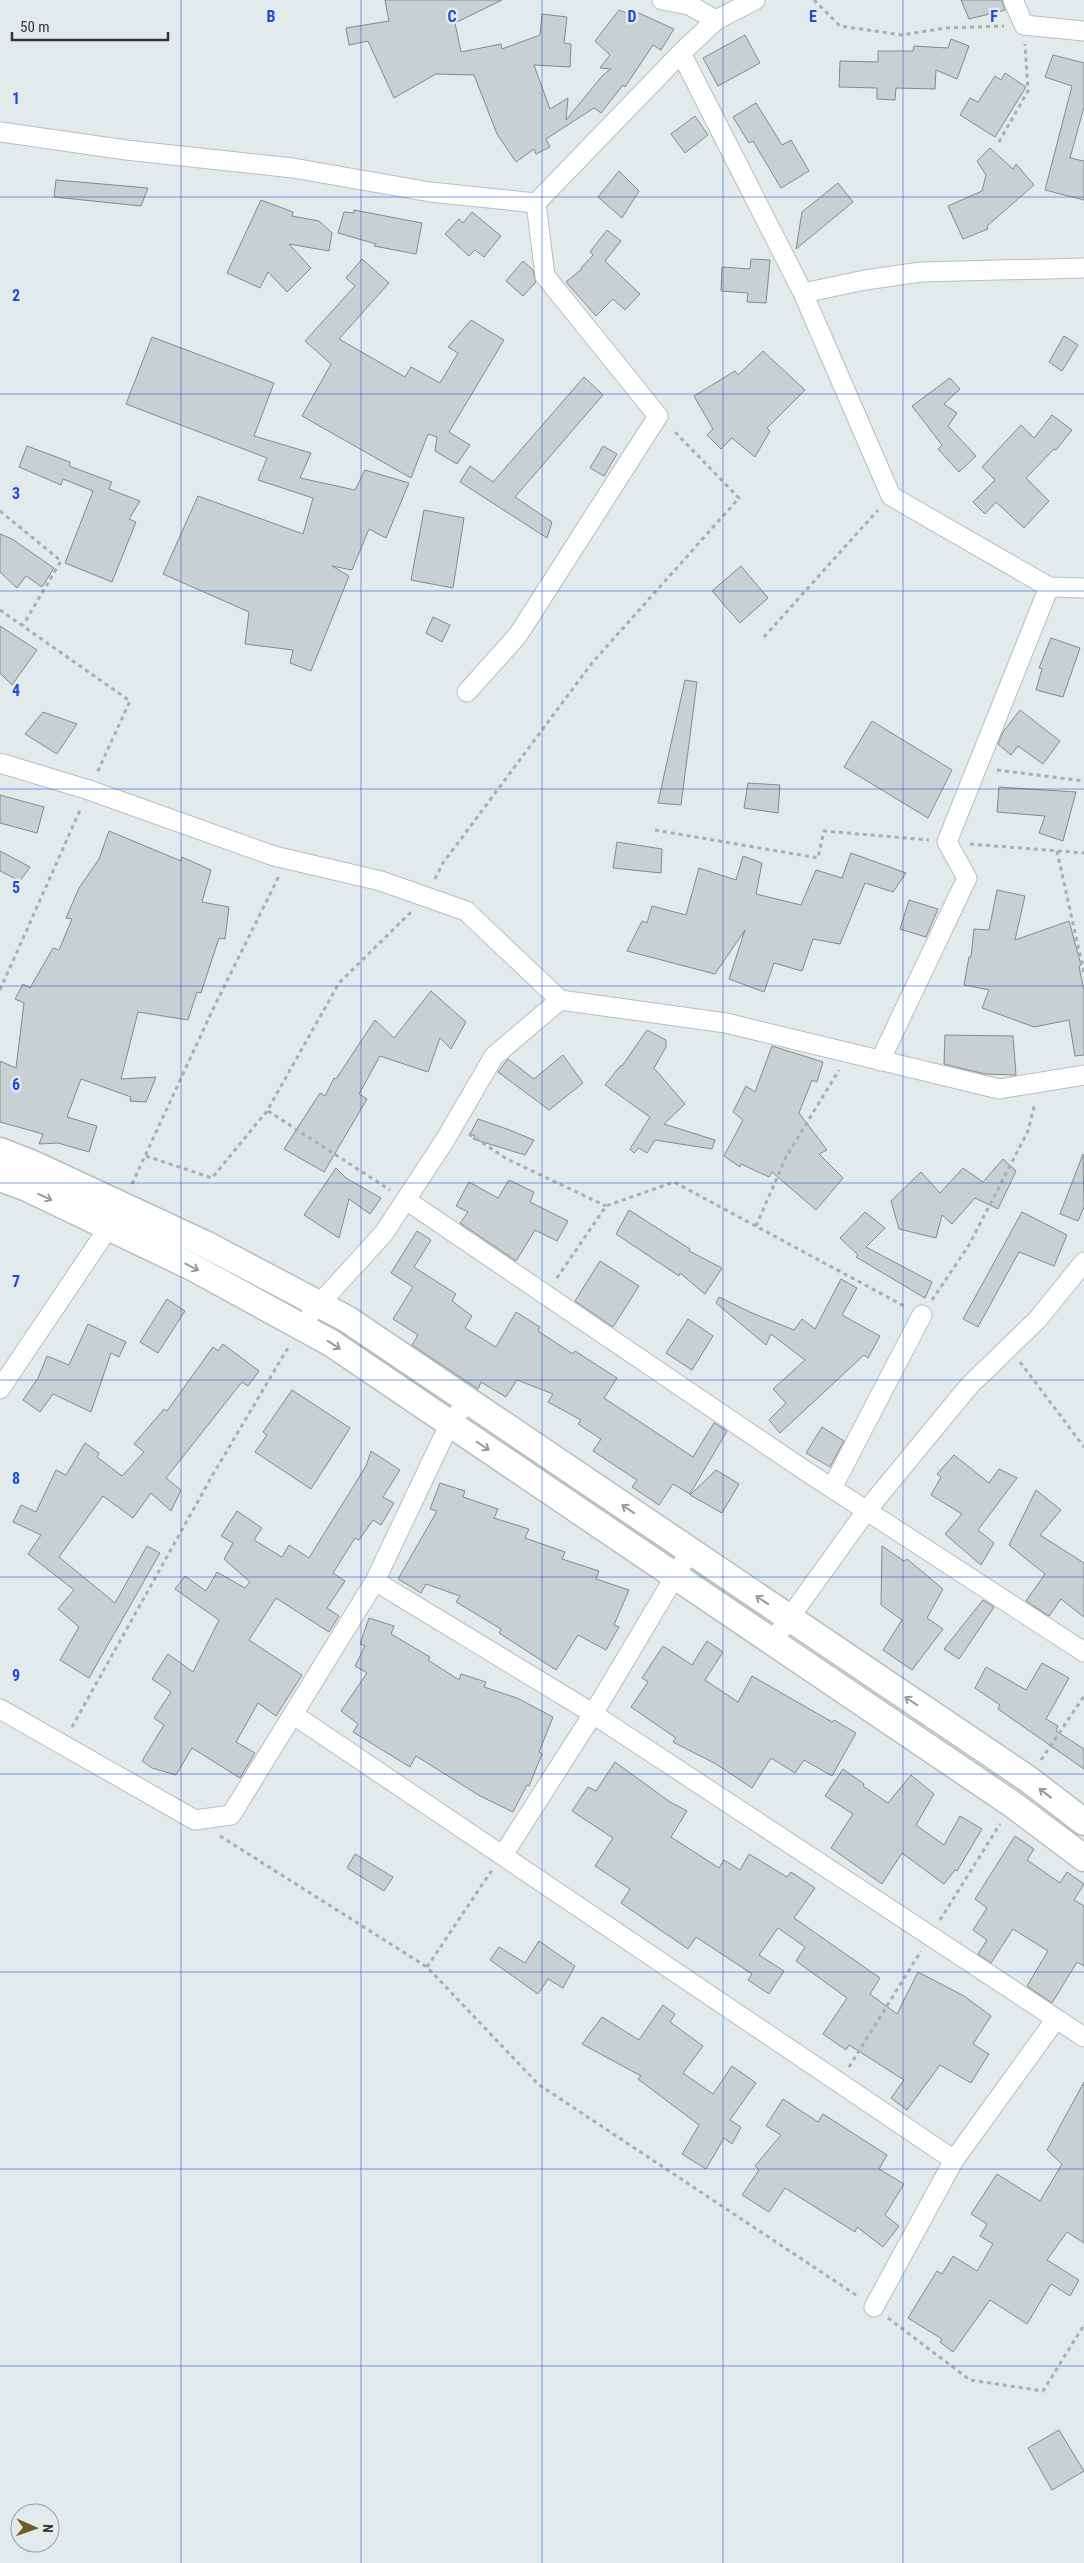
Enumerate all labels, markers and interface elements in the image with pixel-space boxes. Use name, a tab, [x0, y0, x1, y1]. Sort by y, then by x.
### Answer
text: B	[267, 7, 276, 26]
text: C	[447, 7, 457, 26]
text: D	[627, 7, 637, 26]
text: E	[809, 7, 817, 26]
text: F	[990, 7, 998, 26]
scale bar	[12, 10, 169, 42]
text: 50 m	[20, 18, 50, 36]
text: 1	[12, 89, 20, 108]
text: 2	[12, 286, 20, 305]
text: 3	[12, 484, 20, 503]
text: 4	[12, 681, 20, 700]
text: 5	[12, 878, 20, 897]
text: 6	[12, 1075, 20, 1094]
one-way arrow	[37, 1193, 52, 1202]
one-way arrow	[184, 1263, 199, 1272]
text: 7	[12, 1272, 20, 1291]
one-way arrow	[327, 1340, 341, 1350]
one-way arrow	[476, 1441, 490, 1451]
text: 8	[12, 1469, 20, 1488]
one-way arrow	[621, 1504, 635, 1514]
one-way arrow	[756, 1595, 770, 1605]
text: 9	[12, 1666, 20, 1685]
one-way arrow	[905, 1695, 919, 1705]
one-way arrow	[1039, 1787, 1052, 1798]
north arrow	[10, 2503, 60, 2553]
text: N	[40, 2524, 56, 2533]

